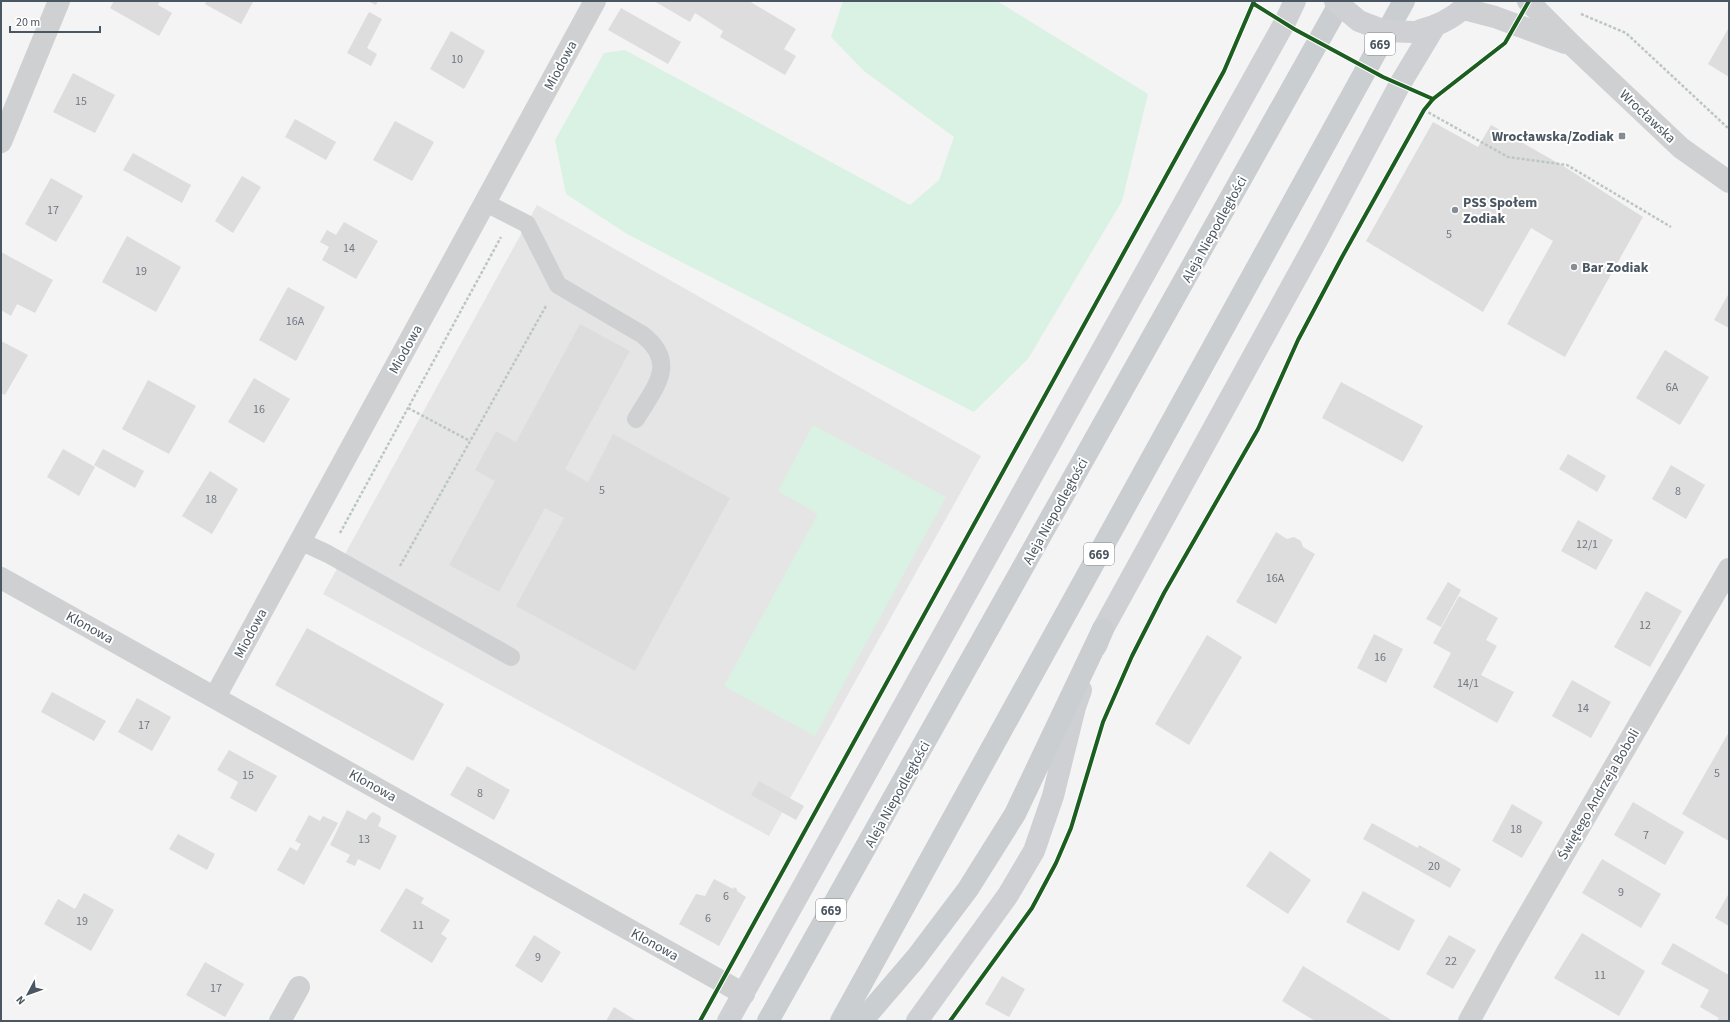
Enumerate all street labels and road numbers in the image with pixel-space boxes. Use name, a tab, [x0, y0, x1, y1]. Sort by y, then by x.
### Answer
road number: 669	[1365, 33, 1395, 55]
street label: Miodowa	[539, 37, 582, 94]
street label: Wrocławska	[1615, 85, 1680, 148]
street label: Aleja Niepodległości	[1177, 173, 1252, 286]
street label: Miodowa	[384, 321, 428, 378]
street label: Aleja Niepodległości	[1018, 455, 1093, 568]
road number: 669	[1084, 543, 1114, 565]
street label: Miodowa	[229, 605, 272, 662]
street label: Klonowa	[62, 607, 117, 649]
street label: Świętego Andrzeja Boboli	[1553, 725, 1645, 864]
street label: Aleja Niepodległości	[860, 738, 935, 851]
street label: Klonowa	[345, 765, 400, 807]
road number: 669	[816, 899, 846, 921]
street label: Klonowa	[627, 924, 682, 966]

